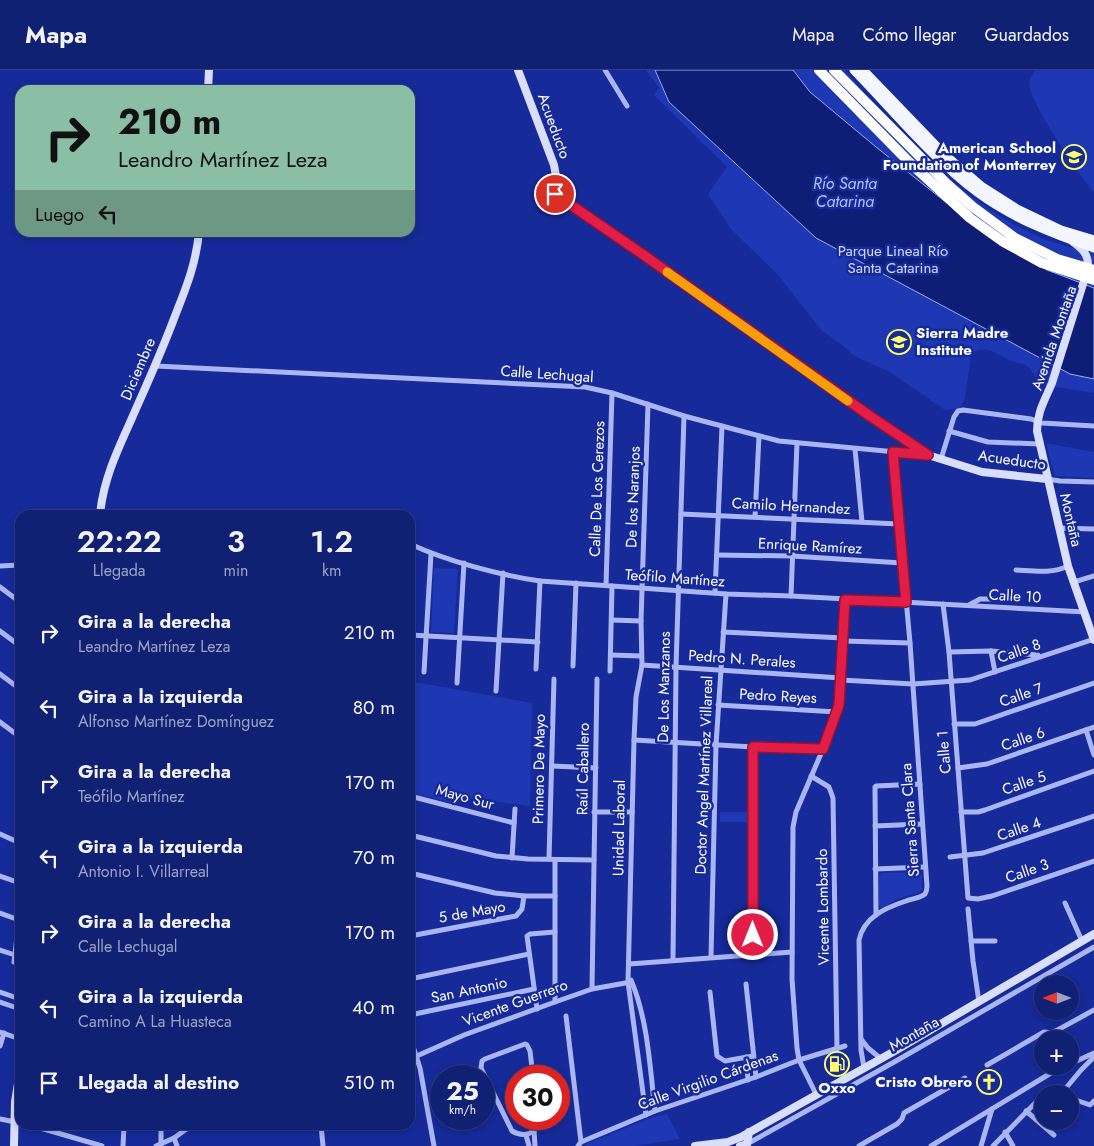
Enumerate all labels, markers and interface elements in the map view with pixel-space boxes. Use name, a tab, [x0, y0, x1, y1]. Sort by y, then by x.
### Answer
text: Mapa	[25, 17, 87, 52]
text: Mapa	[792, 22, 834, 48]
text: Cómo llegar	[862, 22, 957, 48]
text: Guardados	[985, 22, 1069, 48]
street label: Acueducto	[532, 90, 576, 162]
text: 210 m	[118, 97, 221, 147]
icon: right	[35, 105, 100, 170]
place label: American School Foundation of Monterrey	[883, 137, 1056, 176]
text: Leandro Martínez Leza	[118, 143, 328, 175]
school or university icon: American School Foundation of Monterrey	[1061, 144, 1087, 170]
water label: Río Santa Catarina	[813, 172, 877, 213]
pin	[534, 173, 576, 215]
icon: arrive	[541, 180, 569, 208]
icon: left	[94, 200, 122, 228]
text: Luego	[35, 201, 84, 228]
park label: Parque Lineal Río Santa Catarina	[838, 240, 948, 279]
street label: Avenida Montaña	[1026, 283, 1082, 393]
place label: Sierra Madre Institute	[916, 322, 1009, 361]
school or university icon: Sierra Madre Institute	[886, 329, 912, 355]
street label: Diciembre	[115, 334, 161, 404]
street label: Calle Lechugal	[500, 360, 594, 388]
street label: Calle De Los Cerezos	[584, 421, 610, 557]
street label: Acueducto	[977, 444, 1047, 476]
street label: De los Naranjos	[620, 446, 646, 548]
street label: Montaña	[1054, 491, 1088, 549]
street label: Camilo Hernandez	[731, 492, 851, 520]
text: 22:22	[77, 520, 162, 563]
text: 3	[227, 520, 245, 563]
text: 1.2	[310, 520, 353, 563]
street label: Enrique Ramírez	[757, 532, 863, 560]
text: Llegada	[93, 559, 146, 582]
text: min	[223, 559, 248, 582]
text: km	[322, 559, 341, 582]
street label: Teófilo Martínez	[624, 564, 726, 592]
street label: Calle 10	[988, 584, 1042, 608]
text: Gira a la derecha	[78, 608, 231, 635]
icon: right	[35, 619, 63, 647]
text: 210 m	[344, 619, 395, 646]
street label: De Los Manzanos	[652, 631, 676, 743]
street label: Calle 8	[994, 633, 1044, 669]
text: Leandro Martínez Leza	[78, 635, 230, 658]
street label: Pedro N. Perales	[688, 644, 796, 674]
street label: Doctor Angel Martínez Villareal	[690, 675, 718, 875]
street label: Calle 7	[996, 677, 1046, 713]
text: Gira a la izquierda	[78, 683, 243, 710]
street label: Pedro Reyes	[739, 683, 817, 709]
icon: left	[35, 694, 63, 722]
text: 80 m	[353, 694, 395, 721]
text: Alfonso Martínez Domínguez	[78, 710, 274, 733]
street label: Primero De Mayo	[527, 714, 551, 824]
street label: Calle 6	[998, 721, 1048, 757]
street label: Raúl Caballero	[571, 723, 595, 815]
street label: Calle 1	[931, 729, 957, 775]
text: Gira a la derecha	[78, 758, 231, 785]
street label: Sierra Santa Clara	[895, 762, 925, 878]
street label: Calle 5	[999, 765, 1049, 801]
icon: right	[35, 769, 63, 797]
text: 170 m	[345, 769, 395, 796]
street label: Mayo Sur	[433, 779, 497, 816]
street label: Unidad Laboral	[607, 780, 631, 876]
text: Teófilo Martínez	[78, 785, 185, 808]
street label: Calle 4	[994, 811, 1044, 847]
text: Gira a la izquierda	[78, 833, 243, 860]
icon: left	[35, 844, 63, 872]
text: 70 m	[353, 844, 395, 871]
street label: Vicente Lombardo	[811, 848, 835, 966]
street label: Calle 3	[1002, 853, 1052, 889]
text: Antonio I. Villarreal	[78, 860, 209, 883]
street label: 5 de Mayo	[437, 895, 507, 929]
text: Gira a la derecha	[78, 908, 231, 935]
position arrow	[726, 908, 778, 960]
icon: right	[35, 919, 63, 947]
text: 170 m	[345, 919, 395, 946]
text: Calle Lechugal	[78, 935, 177, 958]
street label: San Antonio	[429, 971, 509, 1009]
street label: Vicente Guerrero	[459, 974, 571, 1032]
north arrow	[1034, 975, 1079, 1020]
map controls	[1034, 975, 1079, 1130]
text: Gira a la izquierda	[78, 983, 243, 1010]
icon: left	[35, 994, 63, 1022]
text: 40 m	[352, 994, 395, 1021]
text: Camino A La Huasteca	[78, 1010, 232, 1033]
street label: Montaña	[885, 1011, 943, 1057]
button: +	[1034, 1030, 1079, 1075]
street label: Calle Virgilio Cárdenas	[635, 1044, 781, 1116]
fuel station icon: Oxxo	[824, 1051, 850, 1077]
speed limit sign: 30	[505, 1065, 570, 1130]
icon: arrive	[35, 1069, 63, 1097]
text: Llegada al destino	[78, 1069, 239, 1096]
text: 510 m	[344, 1069, 395, 1096]
church icon: Cristo Obrero	[976, 1069, 1002, 1095]
place label: Cristo Obrero	[875, 1071, 972, 1093]
text: 25	[446, 1073, 479, 1109]
place label: Oxxo	[818, 1077, 856, 1099]
button: −	[1034, 1085, 1079, 1130]
text: km/h	[449, 1101, 476, 1119]

